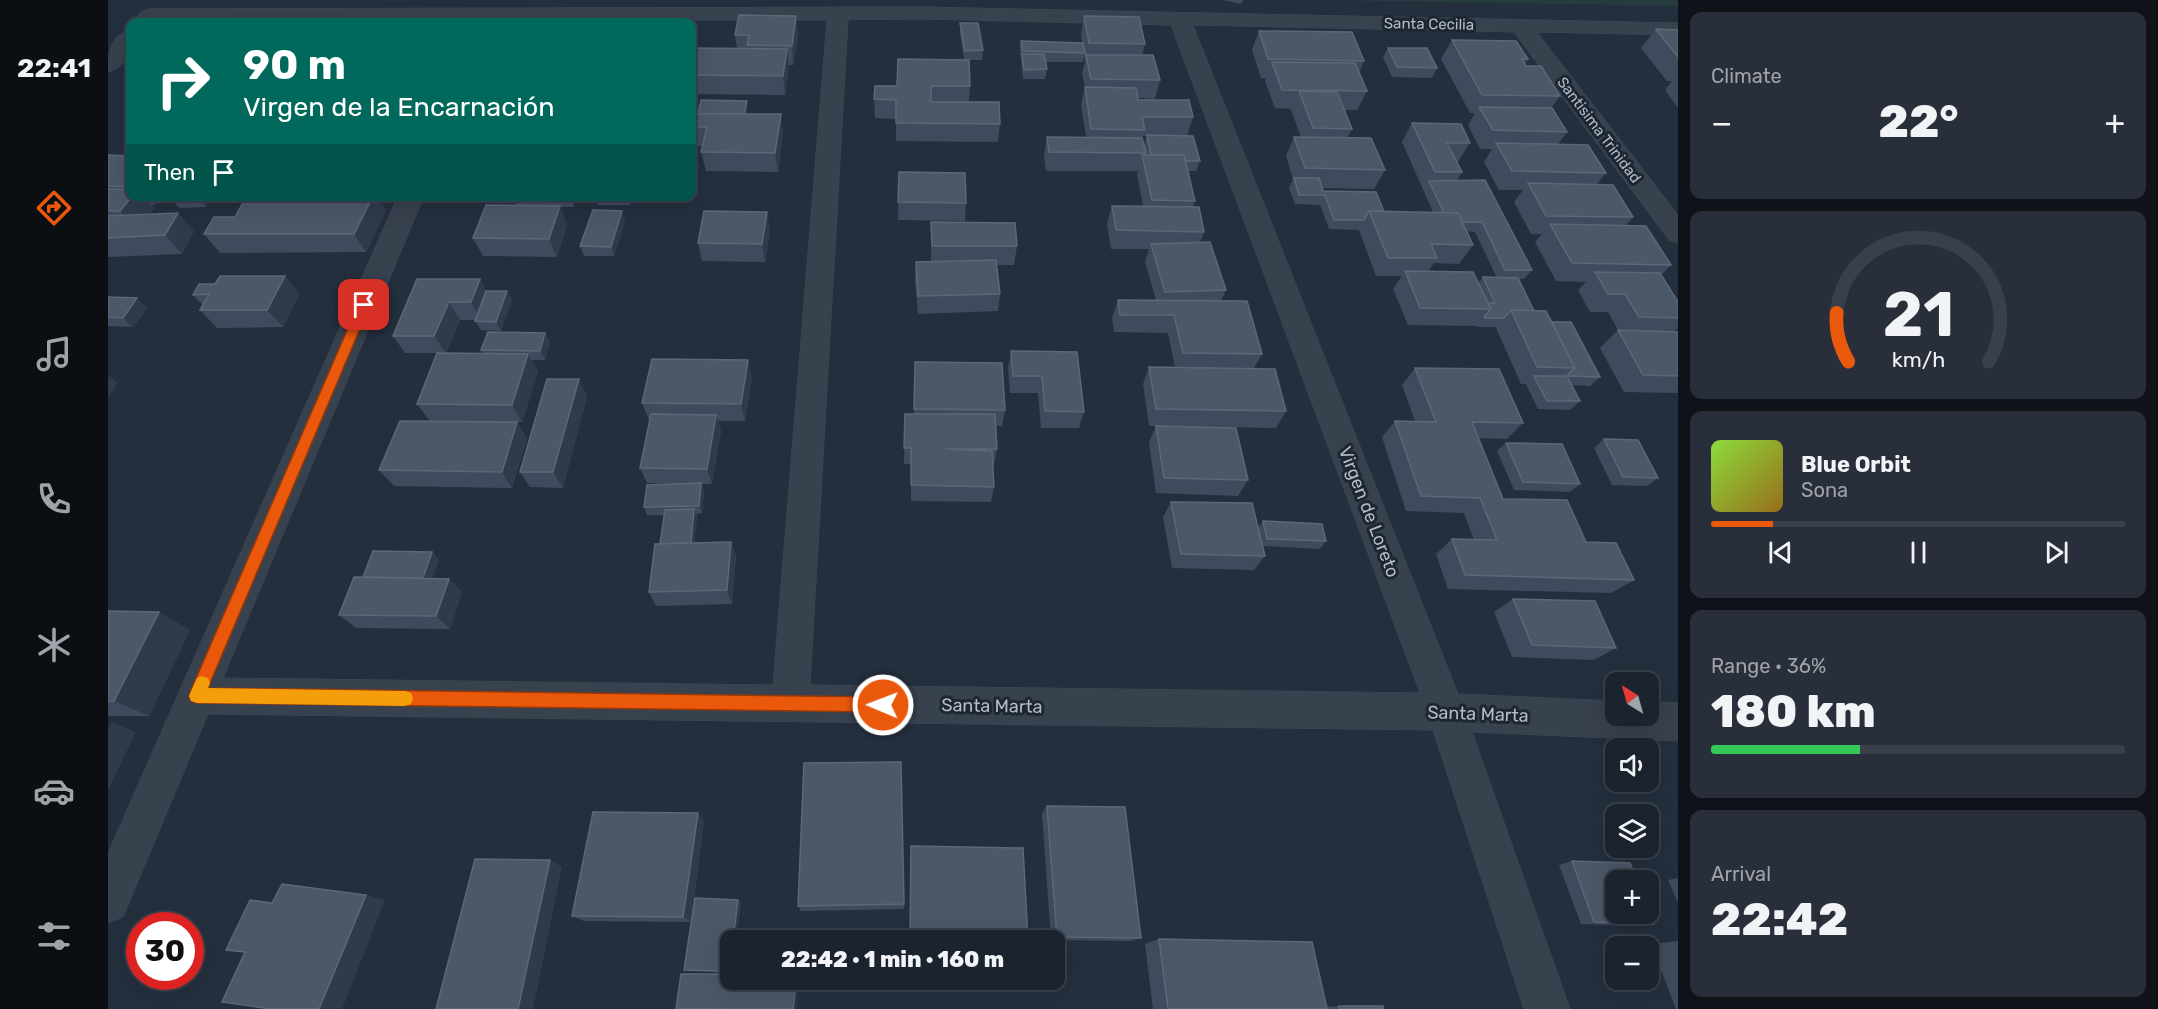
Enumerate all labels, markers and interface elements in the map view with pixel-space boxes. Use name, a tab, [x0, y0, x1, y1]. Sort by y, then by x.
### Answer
street label: Santa Cecilia	[1384, 14, 1474, 34]
text: 90 m	[243, 40, 346, 90]
icon: right	[144, 42, 222, 120]
text: 22:41	[17, 52, 91, 84]
text: Climate	[1711, 64, 1782, 88]
street label: Santisima Trinidad	[1553, 73, 1645, 187]
text: Virgen de la Encarnación	[243, 91, 555, 123]
text: 22°	[1879, 95, 1958, 148]
text: −	[1711, 103, 1732, 142]
text: +	[2104, 103, 2125, 142]
icon: arrive	[207, 156, 240, 189]
text: Then	[144, 159, 195, 186]
icon: directions	[33, 187, 75, 229]
text: 21	[1882, 278, 1954, 352]
pin	[338, 279, 389, 330]
icon: arrive	[347, 288, 380, 321]
icon: music	[33, 333, 75, 375]
text: km/h	[1891, 348, 1945, 373]
street label: Virgen de Loreto	[1334, 443, 1404, 581]
text: Blue Orbit	[1801, 451, 1911, 478]
icon: phone	[33, 478, 75, 520]
text: Sona	[1801, 478, 1848, 502]
icon: previous	[1764, 536, 1797, 569]
icon: pause	[1902, 536, 1935, 569]
icon: next	[2040, 536, 2073, 569]
icon: climate	[33, 624, 75, 666]
text: Range · 36%	[1711, 654, 1826, 678]
north arrow	[1605, 672, 1659, 726]
map controls	[1605, 672, 1659, 990]
position arrow	[851, 673, 915, 737]
text: 180 km	[1711, 685, 1876, 738]
street label: Santa Marta	[941, 694, 1043, 718]
street label: Santa Marta	[1427, 701, 1529, 727]
button: sound	[1605, 738, 1659, 792]
icon: car	[33, 770, 75, 812]
button: layers	[1605, 804, 1659, 858]
text: Arrival	[1711, 862, 1771, 886]
button: +	[1605, 870, 1659, 924]
text: 22:42	[1711, 893, 1848, 946]
speed limit sign: 30	[126, 912, 204, 990]
icon: filters	[33, 915, 75, 957]
button: −	[1605, 936, 1659, 990]
text: 22:42 · 1 min · 160 m	[781, 946, 1004, 973]

